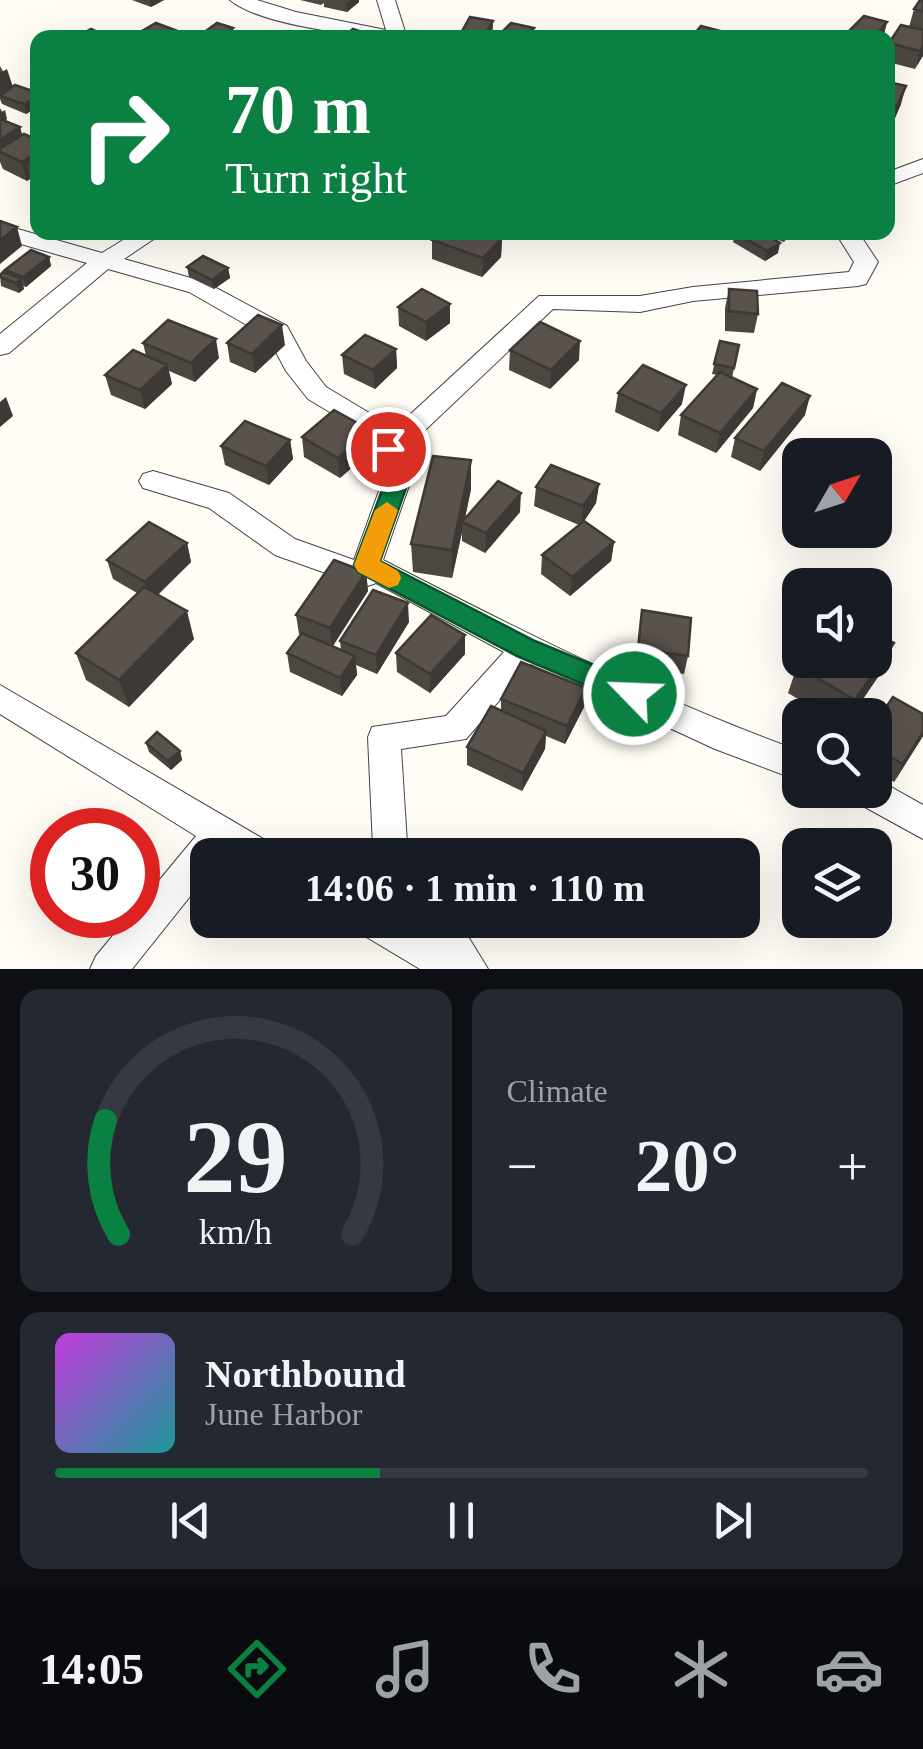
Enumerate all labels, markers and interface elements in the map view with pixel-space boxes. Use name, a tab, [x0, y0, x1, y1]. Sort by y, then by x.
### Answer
icon: right	[60, 70, 190, 200]
text: 70 m	[225, 71, 371, 148]
text: Turn right	[225, 153, 407, 203]
pin	[346, 407, 431, 492]
icon: arrive	[361, 422, 416, 477]
north arrow	[782, 438, 892, 548]
map controls	[782, 438, 892, 938]
button: sound	[782, 568, 892, 678]
position arrow	[582, 642, 686, 746]
button: search	[782, 698, 892, 808]
speed limit sign: 30	[30, 808, 160, 938]
button: layers	[782, 828, 892, 938]
text: 14:06 · 1 min · 110 m	[305, 867, 645, 909]
text: Climate	[507, 1073, 608, 1109]
text: 29	[184, 1099, 288, 1214]
text: 20°	[635, 1124, 740, 1207]
text: −	[507, 1136, 538, 1197]
text: +	[837, 1136, 868, 1197]
text: km/h	[199, 1212, 273, 1252]
text: Northbound	[205, 1353, 406, 1395]
text: June Harbor	[205, 1396, 362, 1432]
icon: previous	[163, 1493, 218, 1548]
icon: pause	[434, 1493, 489, 1548]
icon: next	[705, 1493, 760, 1548]
icon: directions	[222, 1634, 292, 1704]
icon: music	[370, 1634, 440, 1704]
icon: phone	[518, 1634, 588, 1704]
icon: climate	[666, 1634, 736, 1704]
icon: car	[814, 1634, 884, 1704]
text: 14:05	[39, 1644, 144, 1694]

